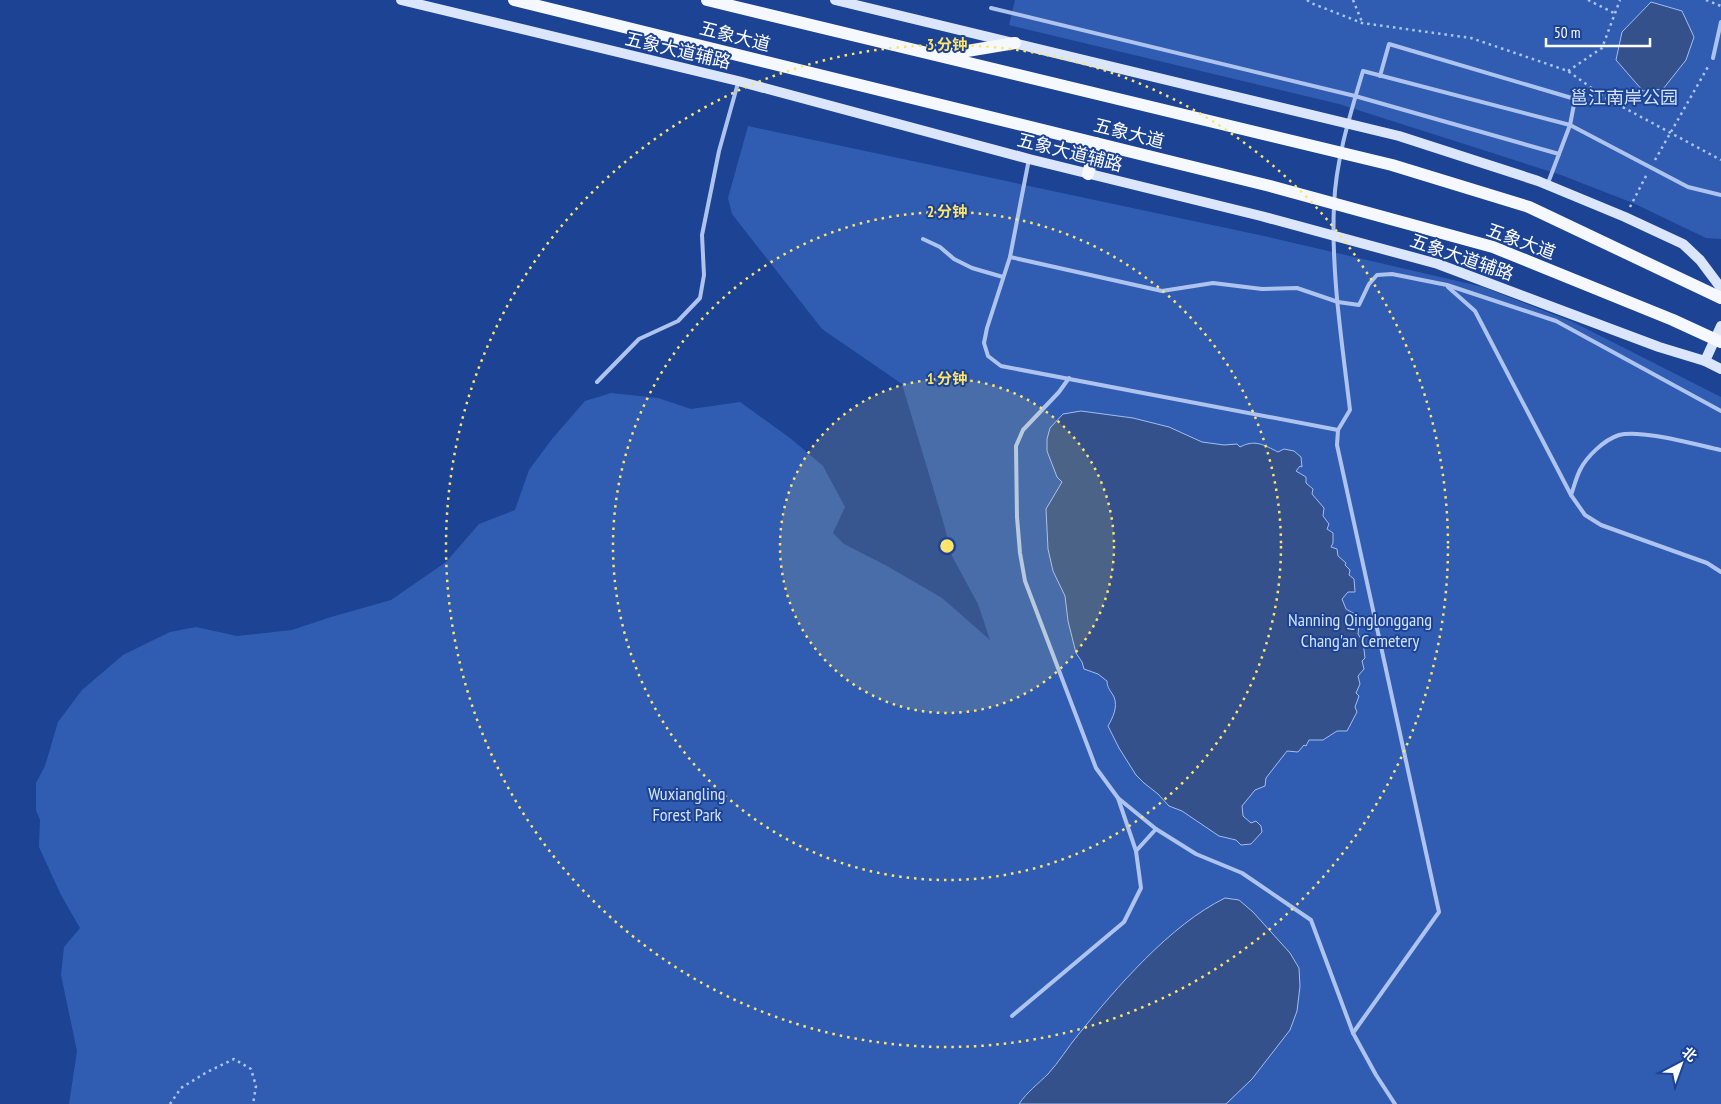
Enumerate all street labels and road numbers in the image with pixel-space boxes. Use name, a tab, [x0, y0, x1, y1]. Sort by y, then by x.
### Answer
street label: 五象大道	[697, 16, 773, 56]
street label: 五象大道辅路	[623, 27, 733, 73]
street label: 五象大道	[1091, 113, 1167, 153]
street label: 五象大道辅路	[1015, 128, 1125, 176]
street label: 五象大道	[1483, 218, 1559, 264]
street label: 五象大道辅路	[1407, 229, 1517, 285]

